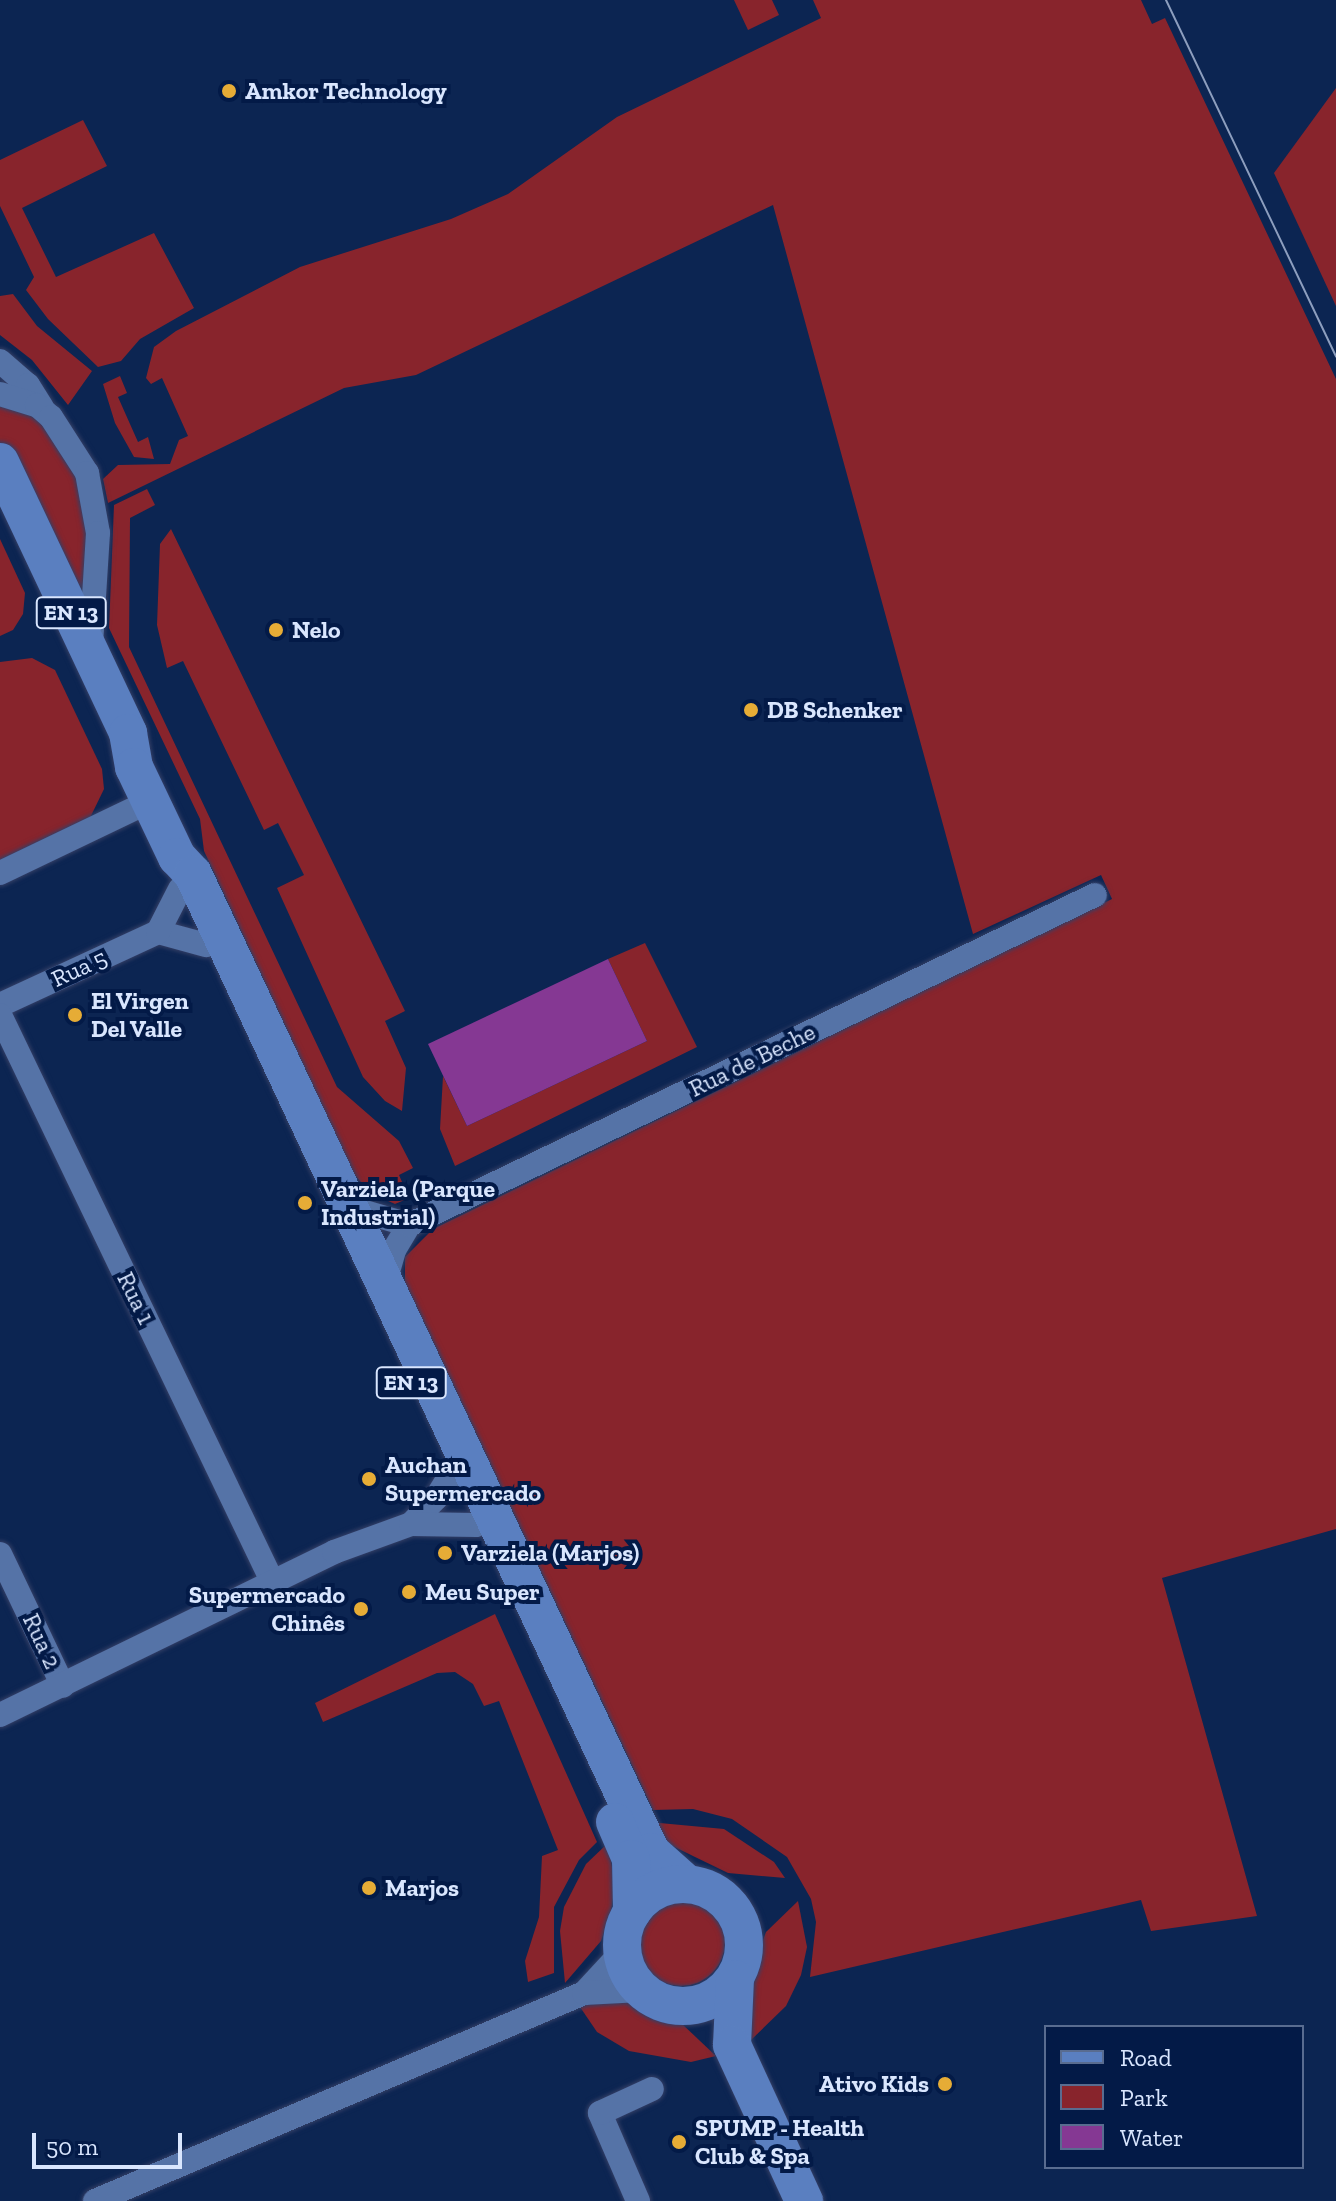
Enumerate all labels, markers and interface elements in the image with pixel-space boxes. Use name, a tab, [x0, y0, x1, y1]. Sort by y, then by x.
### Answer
place label: Amkor Technology	[245, 77, 447, 105]
marker: Amkor Technology	[220, 82, 238, 100]
road number: EN 13	[35, 595, 107, 631]
place label: Nelo	[292, 616, 341, 644]
marker: Nelo	[267, 621, 285, 639]
place label: DB Schenker	[767, 696, 903, 724]
marker: DB Schenker	[742, 701, 760, 719]
street label: Rua 5	[47, 943, 111, 993]
place label: El Virgen Del Valle	[91, 987, 190, 1043]
marker: El Virgen Del Valle	[66, 1006, 84, 1024]
street label: Rua de Beche	[684, 1017, 820, 1103]
place label: Varziela (Parque Industrial)	[321, 1175, 495, 1231]
marker: Varziela (Parque Industrial)	[296, 1194, 314, 1212]
street label: Rua 1	[111, 1267, 161, 1329]
road number: EN 13	[375, 1365, 447, 1401]
place label: Auchan Supermercado	[385, 1451, 541, 1507]
marker: Auchan Supermercado	[360, 1470, 378, 1488]
place label: Varziela (Marjos)	[461, 1539, 639, 1567]
marker: Varziela (Marjos)	[436, 1544, 454, 1562]
place label: Meu Super	[425, 1578, 540, 1606]
place label: Supermercado Chinês	[189, 1581, 345, 1637]
marker: Meu Super	[400, 1583, 418, 1601]
marker: Supermercado Chinês	[352, 1600, 370, 1618]
street label: Rua 2	[17, 1609, 67, 1673]
place label: Marjos	[385, 1874, 459, 1902]
marker: Marjos	[360, 1879, 378, 1897]
legend	[1044, 2025, 1304, 2169]
text: Road	[1120, 2043, 1172, 2072]
place label: Ativo Kids	[819, 2070, 929, 2098]
marker: Ativo Kids	[936, 2075, 954, 2093]
text: Park	[1120, 2083, 1168, 2112]
place label: SPUMP - Health Club & Spa	[695, 2114, 864, 2170]
scale bar	[36, 2117, 186, 2167]
text: Water	[1120, 2123, 1183, 2152]
text: 50 m	[46, 2132, 98, 2161]
marker: SPUMP - Health Club & Spa	[670, 2133, 688, 2151]

